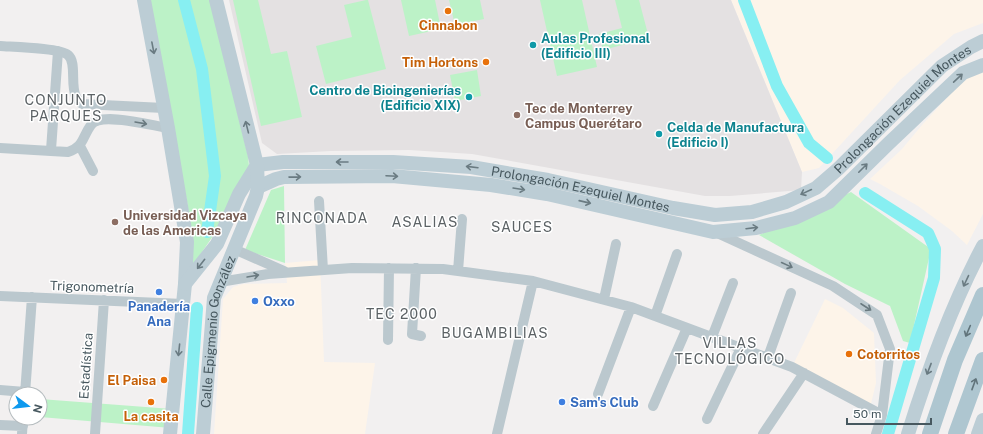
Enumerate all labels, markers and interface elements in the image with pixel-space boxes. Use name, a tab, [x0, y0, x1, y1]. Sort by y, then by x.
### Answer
marker: Cinnabon	[443, 6, 453, 16]
place label: Cinnabon	[419, 18, 477, 33]
place label: Aulas Profesional (Edificio III)	[541, 31, 650, 61]
marker: Aulas Profesional (Edificio III)	[528, 40, 538, 50]
one-way arrow	[150, 42, 158, 55]
street label: Prolongación Ezequiel Montes	[831, 42, 974, 176]
place label: Tim Hortons	[402, 55, 478, 70]
marker: Tim Hortons	[481, 57, 491, 67]
one-way arrow	[953, 74, 963, 83]
place label: Centro de Bioingenierías (Edificio XIX)	[309, 83, 461, 113]
district label: CONJUNTO PARQUES	[25, 92, 107, 124]
marker: Centro de Bioingenierías (Edificio XIX)	[464, 92, 474, 102]
place label: Tec de Monterrey Campus Querétaro	[525, 101, 642, 131]
marker: Tec de Monterrey Campus Querétaro	[512, 110, 522, 120]
one-way arrow	[134, 120, 147, 128]
place label: Celda de Manufactura (Edificio I)	[667, 120, 804, 150]
one-way arrow	[243, 121, 251, 134]
marker: Celda de Manufactura (Edificio I)	[654, 129, 664, 139]
one-way arrow	[336, 158, 349, 166]
one-way arrow	[466, 163, 479, 171]
street label: Prolongación Ezequiel Montes	[490, 163, 671, 215]
one-way arrow	[858, 163, 868, 173]
one-way arrow	[288, 173, 301, 180]
one-way arrow	[385, 173, 398, 180]
one-way arrow	[512, 185, 525, 193]
one-way arrow	[801, 189, 813, 196]
one-way arrow	[578, 199, 591, 207]
place label: Universidad Vizcaya de las Americas	[123, 208, 247, 238]
district label: RINCONADA	[276, 210, 368, 226]
district label: ASALIAS	[392, 214, 458, 230]
marker: Universidad Vizcaya de las Americas	[110, 217, 120, 227]
district label: SAUCES	[491, 219, 553, 235]
one-way arrow	[745, 224, 758, 232]
street label: Calle Epigmenio González	[198, 253, 238, 409]
one-way arrow	[197, 258, 206, 269]
one-way arrow	[781, 262, 793, 269]
one-way arrow	[246, 272, 259, 280]
one-way arrow	[962, 275, 969, 287]
street label: Trigonometría	[50, 278, 134, 296]
marker: Panadería Ana	[154, 287, 164, 297]
place label: Oxxo	[263, 294, 295, 309]
marker: Oxxo	[250, 296, 260, 306]
place label: Panadería Ana	[128, 299, 190, 329]
one-way arrow	[860, 303, 871, 312]
district label: TEC 2000	[366, 306, 438, 322]
one-way arrow	[963, 324, 971, 336]
district label: BUGAMBILIAS	[441, 325, 549, 341]
street label: Estadística	[76, 332, 96, 400]
district label: VILLAS TECNOLÓGICO	[675, 335, 785, 367]
one-way arrow	[175, 343, 182, 356]
place label: Cotorritos	[857, 347, 920, 362]
marker: Cotorritos	[844, 349, 854, 359]
one-way arrow	[925, 362, 933, 374]
place label: El Paisa	[107, 373, 156, 388]
marker: El Paisa	[159, 375, 169, 385]
one-way arrow	[970, 379, 978, 391]
north arrow	[8, 386, 48, 426]
place label: Sam's Club	[570, 395, 639, 410]
marker: La casita	[146, 397, 156, 407]
marker: Sam's Club	[557, 397, 567, 407]
scale bar	[847, 400, 931, 426]
text: N	[31, 403, 45, 414]
text: 50 m	[853, 407, 881, 421]
place label: La casita	[123, 409, 179, 424]

